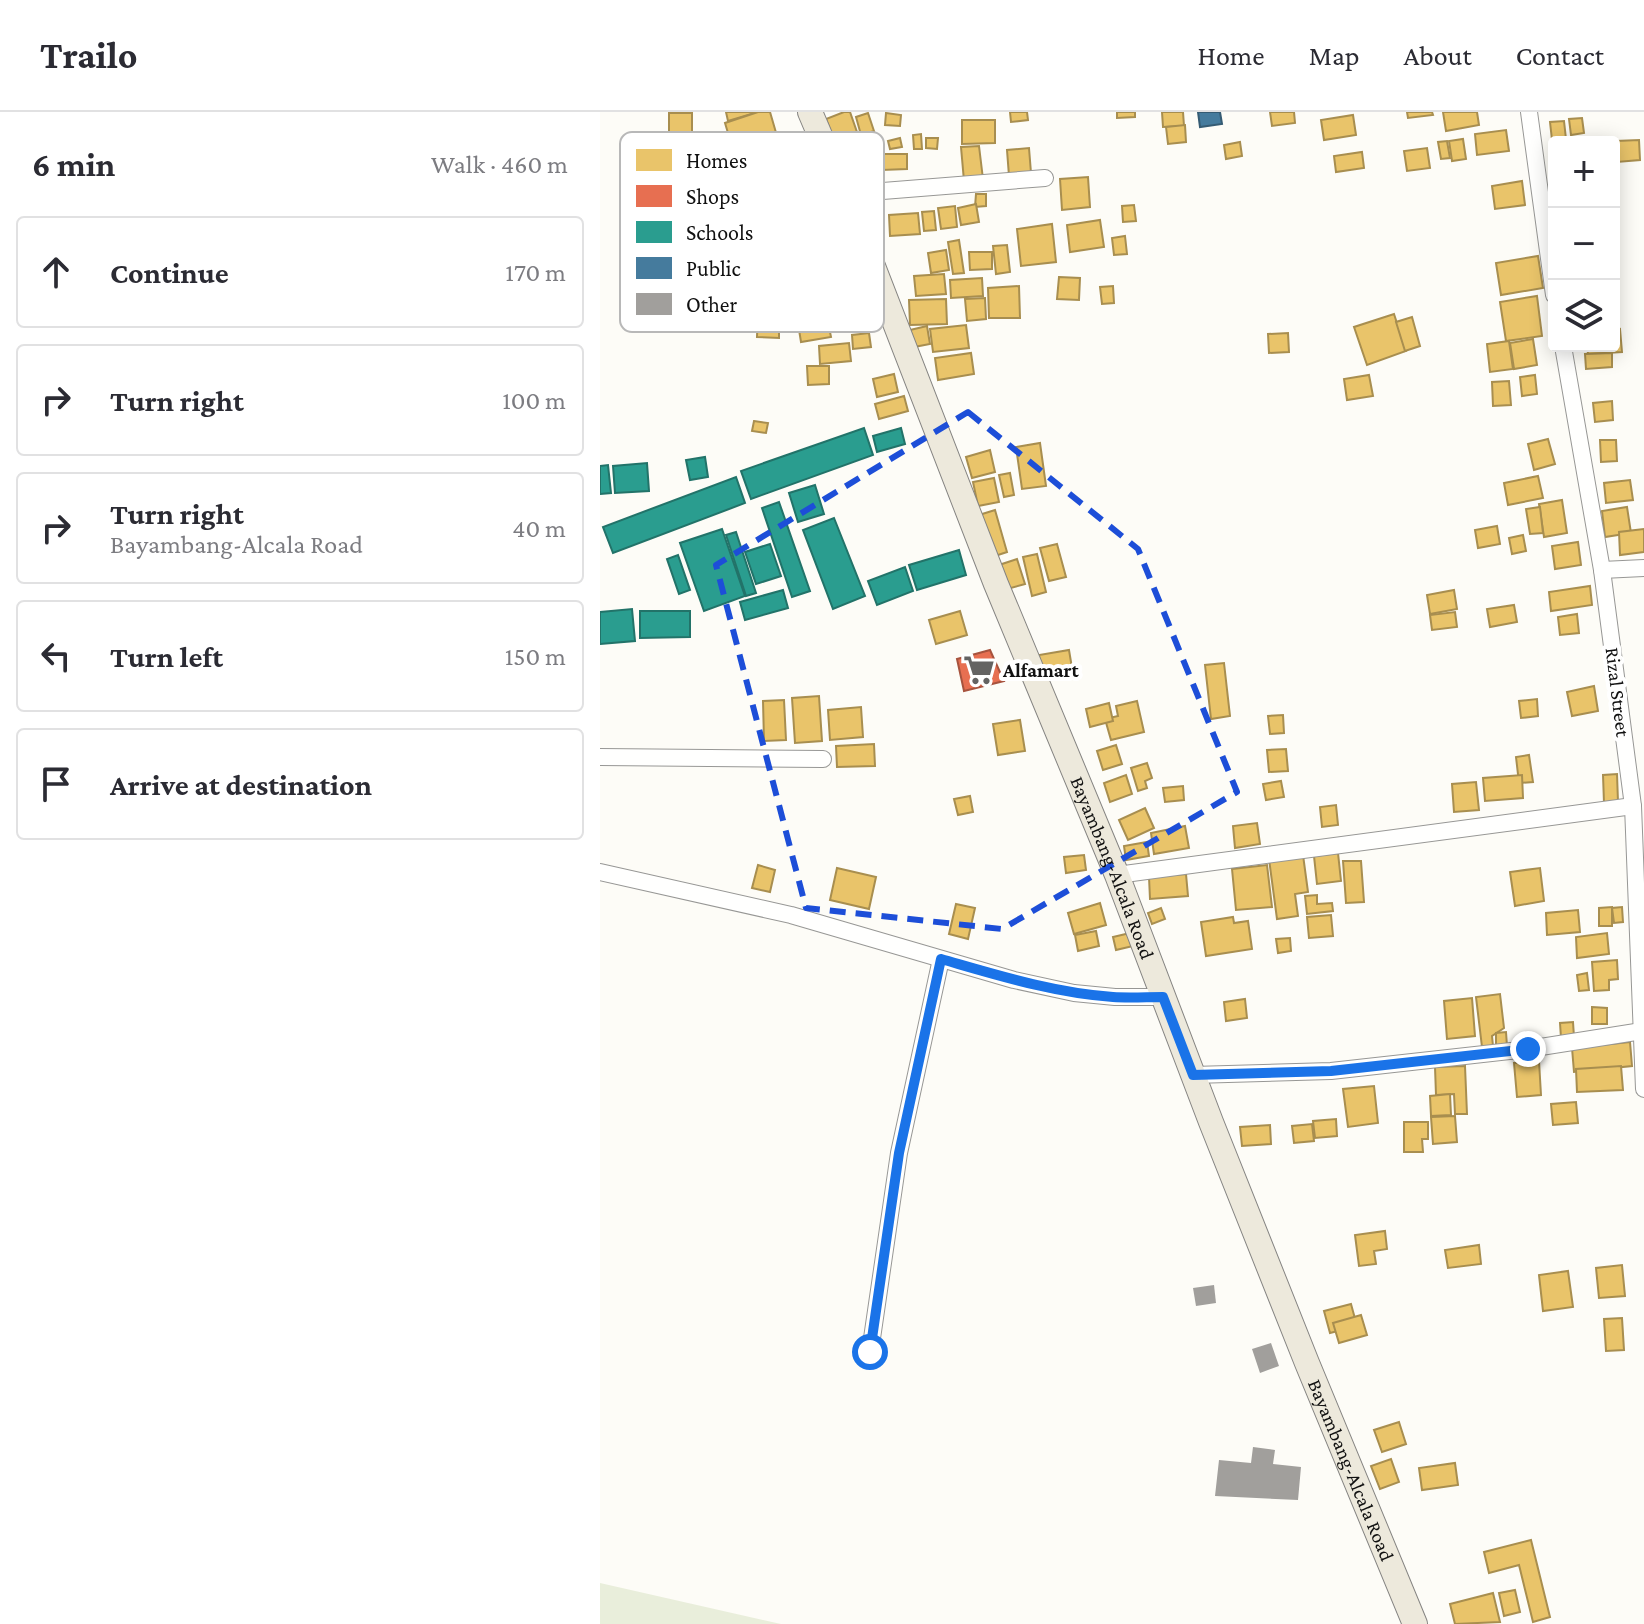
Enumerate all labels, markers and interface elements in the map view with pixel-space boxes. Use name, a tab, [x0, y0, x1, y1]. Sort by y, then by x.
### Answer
text: Trailo	[40, 34, 138, 76]
text: Home	[1198, 40, 1265, 71]
text: Map	[1309, 40, 1360, 71]
text: About	[1404, 40, 1472, 71]
text: Contact	[1516, 40, 1604, 71]
legend	[620, 132, 884, 332]
map controls	[1548, 136, 1620, 352]
button: +	[1548, 136, 1620, 208]
text: 6 min	[32, 146, 115, 183]
text: Homes	[686, 148, 747, 173]
text: Walk · 460 m	[431, 150, 568, 179]
text: Shops	[686, 184, 739, 209]
button: −	[1548, 208, 1620, 280]
text: Schools	[686, 220, 753, 245]
icon: ahead	[34, 250, 78, 294]
text: Continue	[110, 256, 229, 289]
text: Public	[686, 256, 741, 281]
text: 170 m	[505, 258, 566, 287]
button: layers	[1548, 280, 1620, 352]
text: Other	[686, 292, 738, 317]
icon: right	[34, 378, 78, 422]
text: Turn right	[110, 384, 244, 417]
text: 100 m	[502, 386, 566, 415]
text: Turn right	[110, 497, 244, 530]
icon: right	[34, 506, 78, 550]
text: 40 m	[512, 514, 566, 543]
text: Bayambang-Alcala Road	[110, 530, 363, 559]
icon: left	[34, 634, 78, 678]
text: Turn left	[110, 640, 223, 673]
text: 150 m	[505, 642, 566, 671]
street label: Rizal Street	[1602, 646, 1634, 738]
supermarket icon: Alfamart	[962, 653, 996, 687]
place label: Alfamart	[1002, 659, 1080, 681]
icon: arrive	[34, 762, 78, 806]
text: Arrive at destination	[110, 768, 372, 801]
street label: Bayambang-Alcala Road	[1066, 773, 1159, 962]
route end	[1510, 1031, 1546, 1067]
route start	[852, 1334, 888, 1370]
street label: Bayambang-Alcala Road	[1304, 1376, 1399, 1565]

